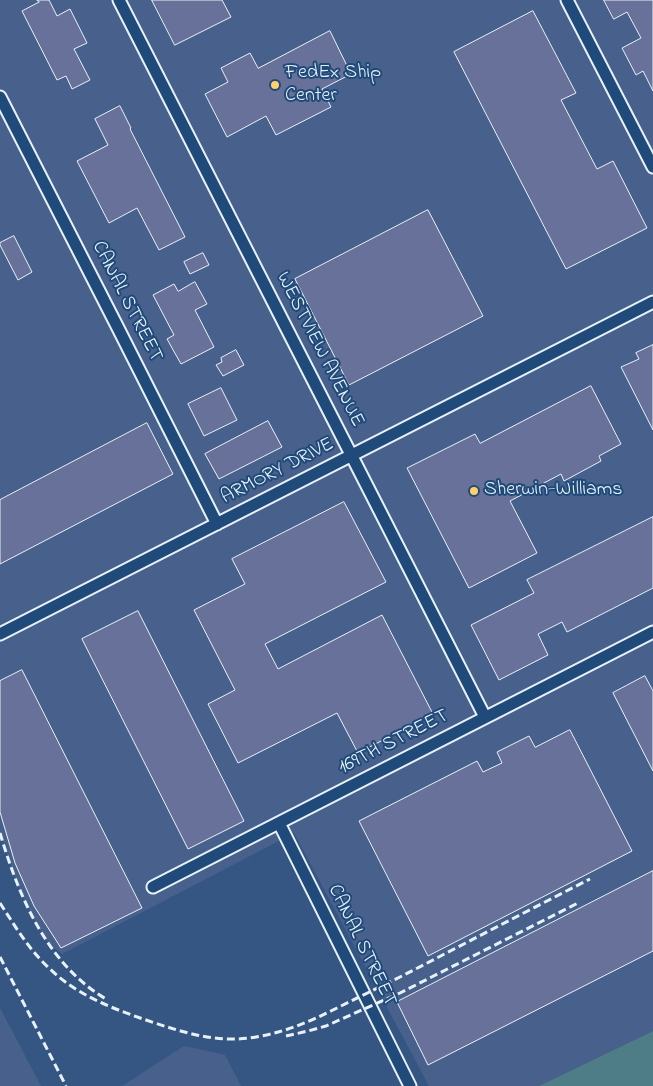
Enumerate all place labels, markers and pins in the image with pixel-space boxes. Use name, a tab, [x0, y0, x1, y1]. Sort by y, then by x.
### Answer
place label: FedEx Ship Center	[285, 62, 381, 109]
marker: FedEx Ship Center	[269, 79, 281, 91]
place label: Sherwin-Williams	[484, 479, 622, 503]
marker: Sherwin-Williams	[468, 485, 480, 497]

